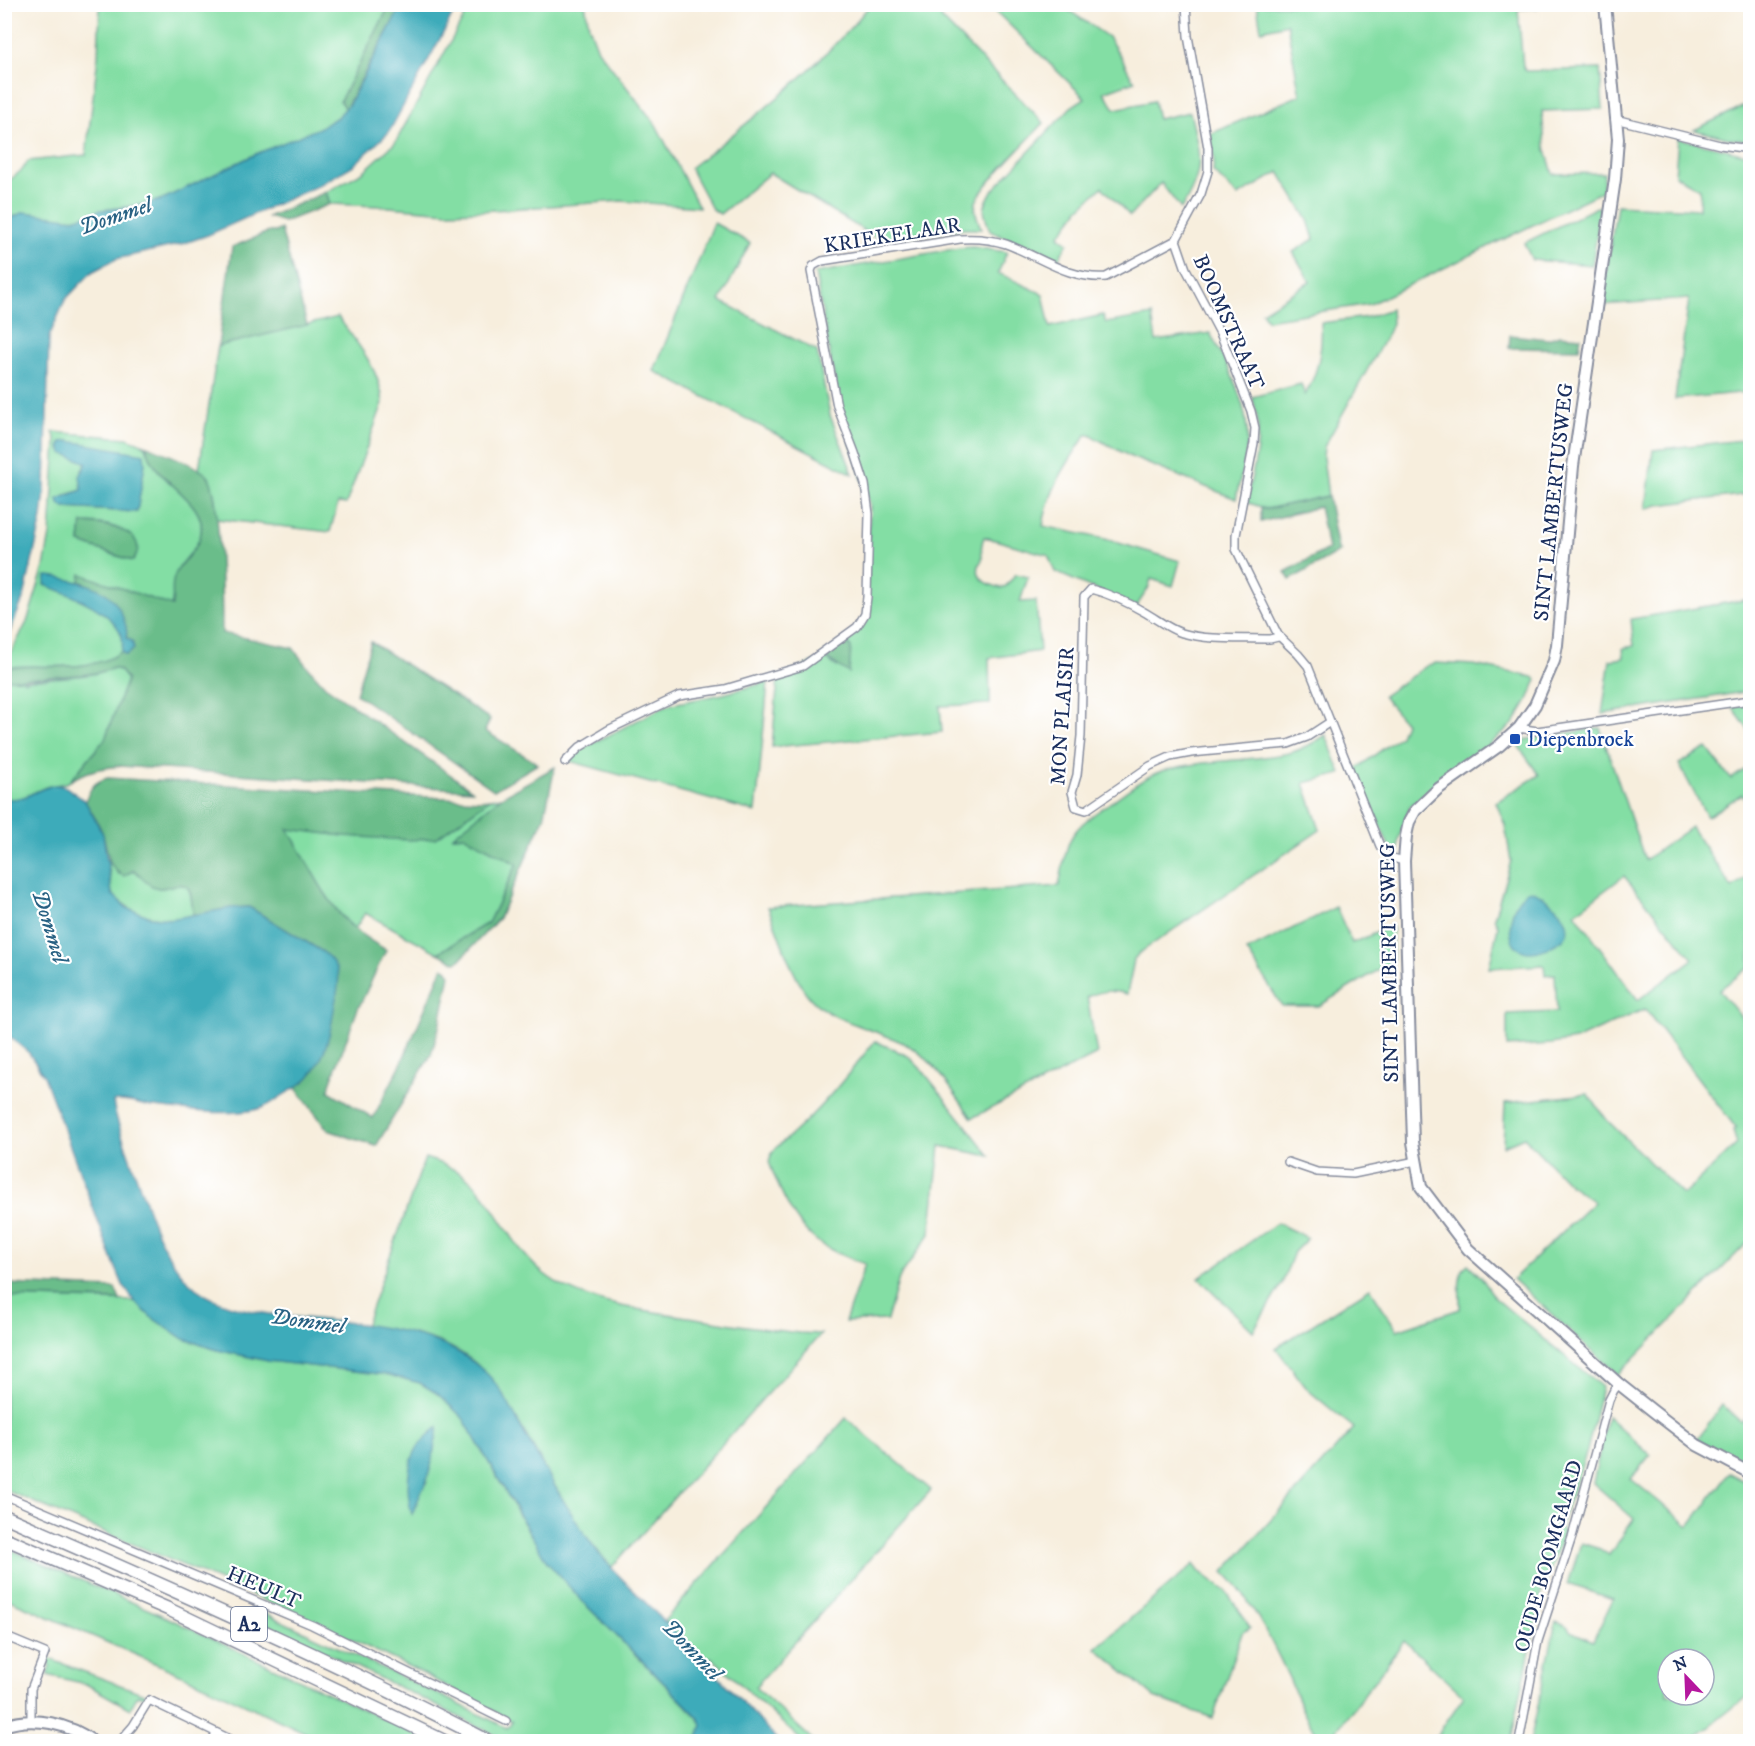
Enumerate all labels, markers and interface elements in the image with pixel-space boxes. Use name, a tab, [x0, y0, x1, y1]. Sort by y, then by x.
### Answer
water label: Dommel	[76, 191, 158, 241]
street label: KRIEKELAAR	[822, 212, 962, 260]
street label: BOOMSTRAAT	[1187, 251, 1269, 394]
street label: SINT LAMBERTUSWEG	[1529, 381, 1579, 623]
street label: MON PLAISIR	[1045, 646, 1081, 786]
place label: Diepenbroek	[1527, 727, 1634, 753]
marker: Diepenbroek	[1508, 732, 1522, 746]
street label: SINT LAMBERTUSWEG	[1375, 843, 1405, 1083]
water label: Dommel	[26, 887, 74, 968]
water label: Dommel	[269, 1303, 349, 1340]
street label: OUDE BOOMGAARD	[1509, 1457, 1589, 1655]
street label: HEULT	[223, 1561, 305, 1615]
road number: A2	[231, 1607, 267, 1641]
water label: Dommel	[656, 1614, 729, 1688]
north arrow	[1656, 1647, 1716, 1707]
text: N	[1671, 1652, 1690, 1676]

